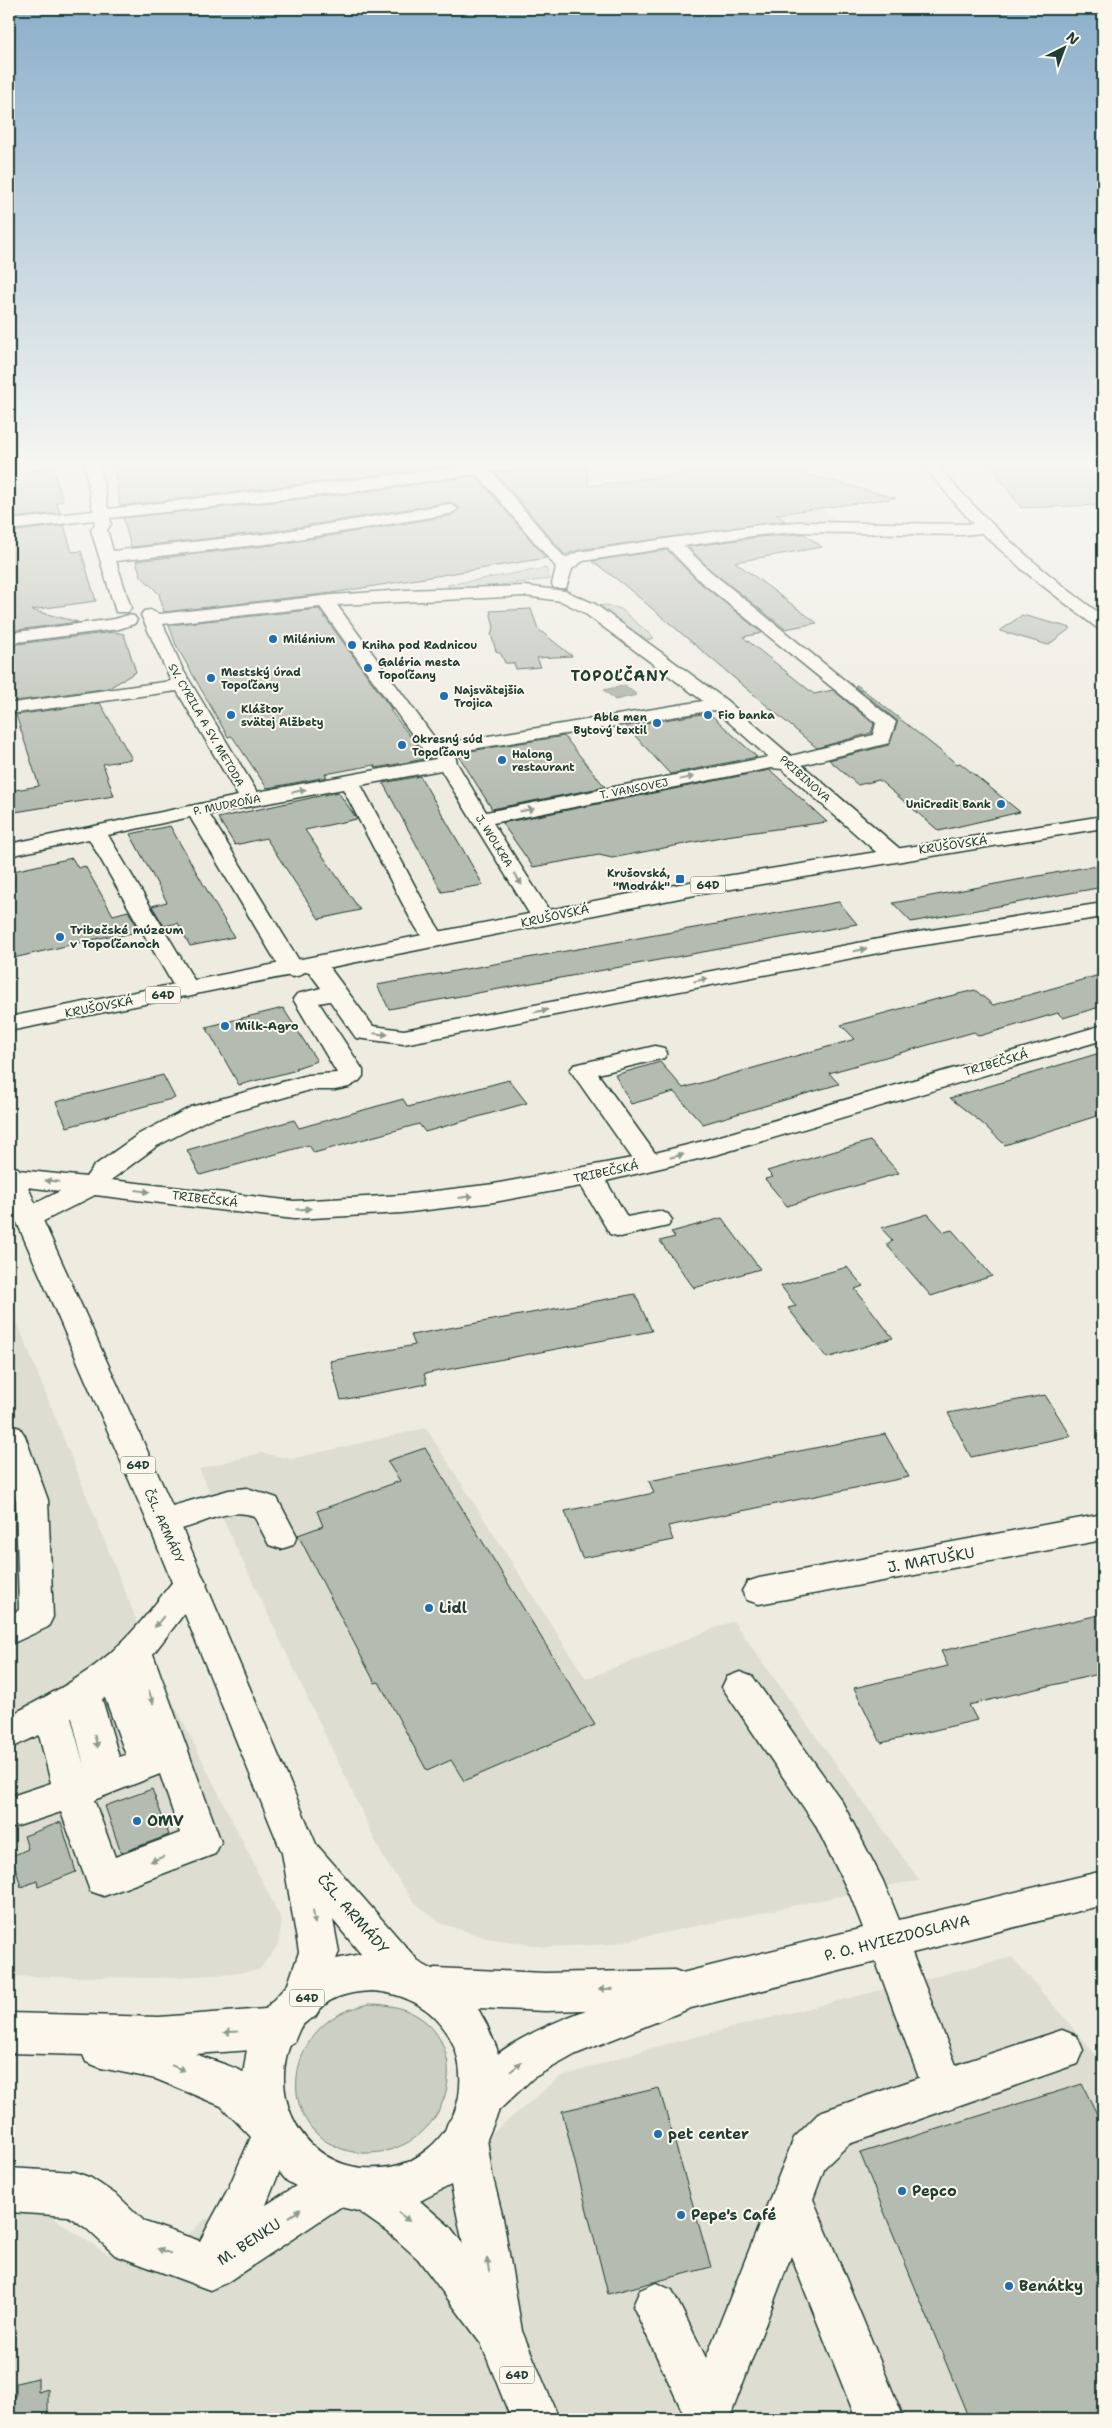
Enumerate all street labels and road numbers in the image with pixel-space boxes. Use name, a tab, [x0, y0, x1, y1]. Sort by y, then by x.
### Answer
street label: SV. CYRILA A SV. METODA	[165, 661, 247, 789]
street label: PRIBINOVA	[776, 752, 834, 806]
street label: T. VANSOVEJ	[598, 775, 670, 803]
street label: P. MUDROŇA	[192, 790, 262, 819]
street label: J. WOLKRA	[472, 812, 516, 870]
street label: KRUŠOVSKÁ	[917, 832, 989, 858]
road number: 64D	[690, 876, 726, 894]
street label: KRUŠOVSKÁ	[519, 901, 591, 931]
road number: 64D	[146, 986, 180, 1004]
street label: KRUŠOVSKÁ	[63, 992, 135, 1021]
street label: TRIBEČSKÁ	[962, 1046, 1030, 1080]
street label: TRIBEČSKÁ	[572, 1157, 640, 1187]
street label: TRIBEČSKÁ	[171, 1187, 239, 1211]
road number: 64D	[120, 1456, 156, 1474]
street label: ČSL. ARMÁDY	[140, 1486, 188, 1566]
street label: J. MATUŠKU	[886, 1542, 976, 1578]
street label: ČSL. ARMÁDY	[313, 1869, 394, 1958]
street label: P. O. HVIEZDOSLAVA	[822, 1910, 972, 1966]
road number: 64D	[290, 1990, 324, 2006]
street label: M. BENKU	[213, 2214, 285, 2270]
road number: 64D	[500, 2366, 534, 2384]

